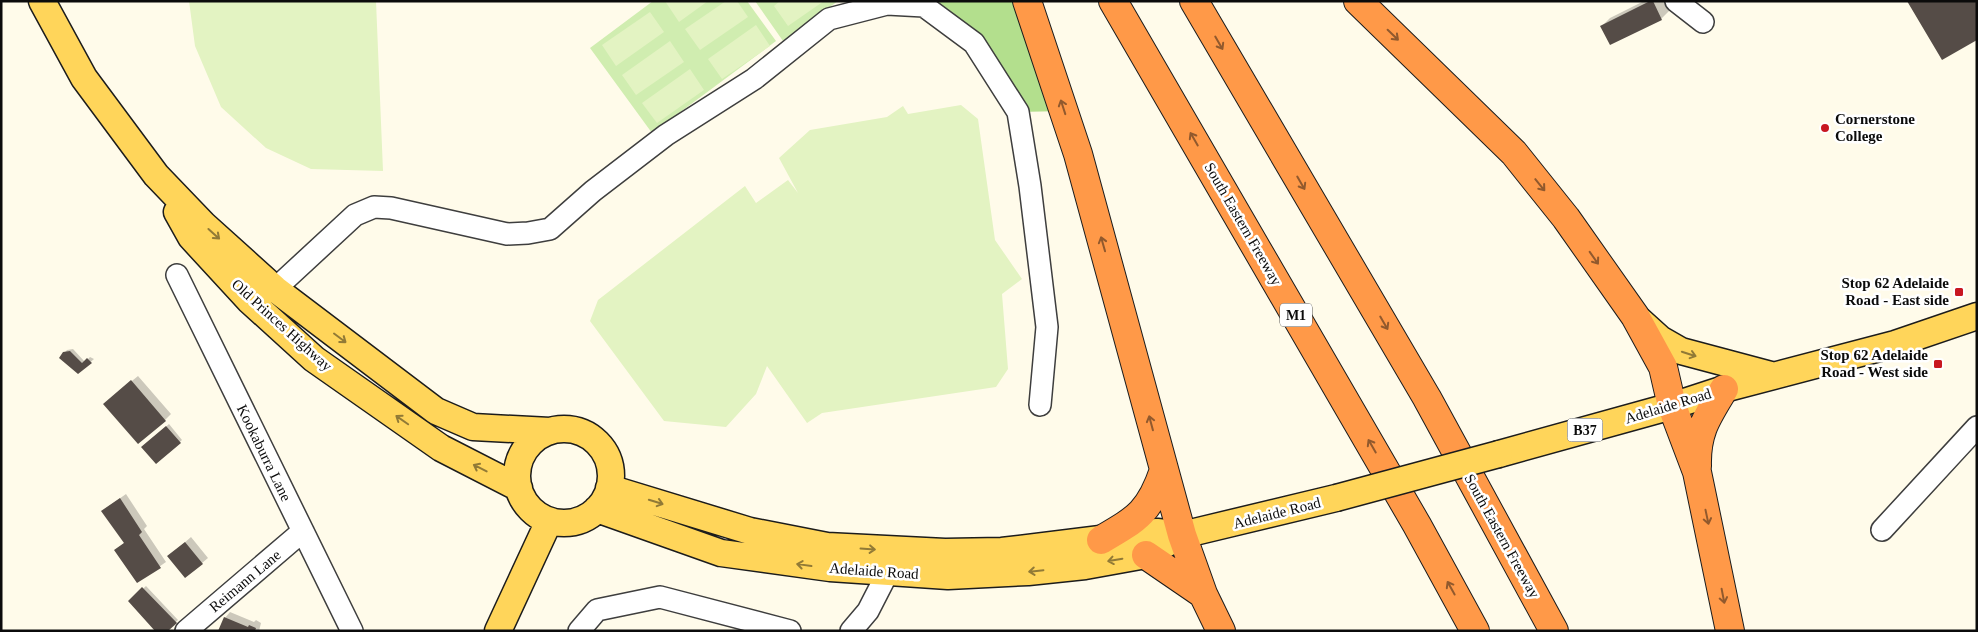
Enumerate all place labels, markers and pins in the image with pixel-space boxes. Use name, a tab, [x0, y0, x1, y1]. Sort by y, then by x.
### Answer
place label: Cornerstone College	[1835, 111, 1915, 144]
marker: Cornerstone College	[1819, 122, 1831, 134]
place label: Stop 62 Adelaide Road - East side	[1841, 275, 1949, 308]
marker: Stop 62 Adelaide Road - East side	[1953, 286, 1965, 298]
place label: Stop 62 Adelaide Road - West side	[1820, 347, 1928, 380]
marker: Stop 62 Adelaide Road - West side	[1932, 358, 1944, 370]

